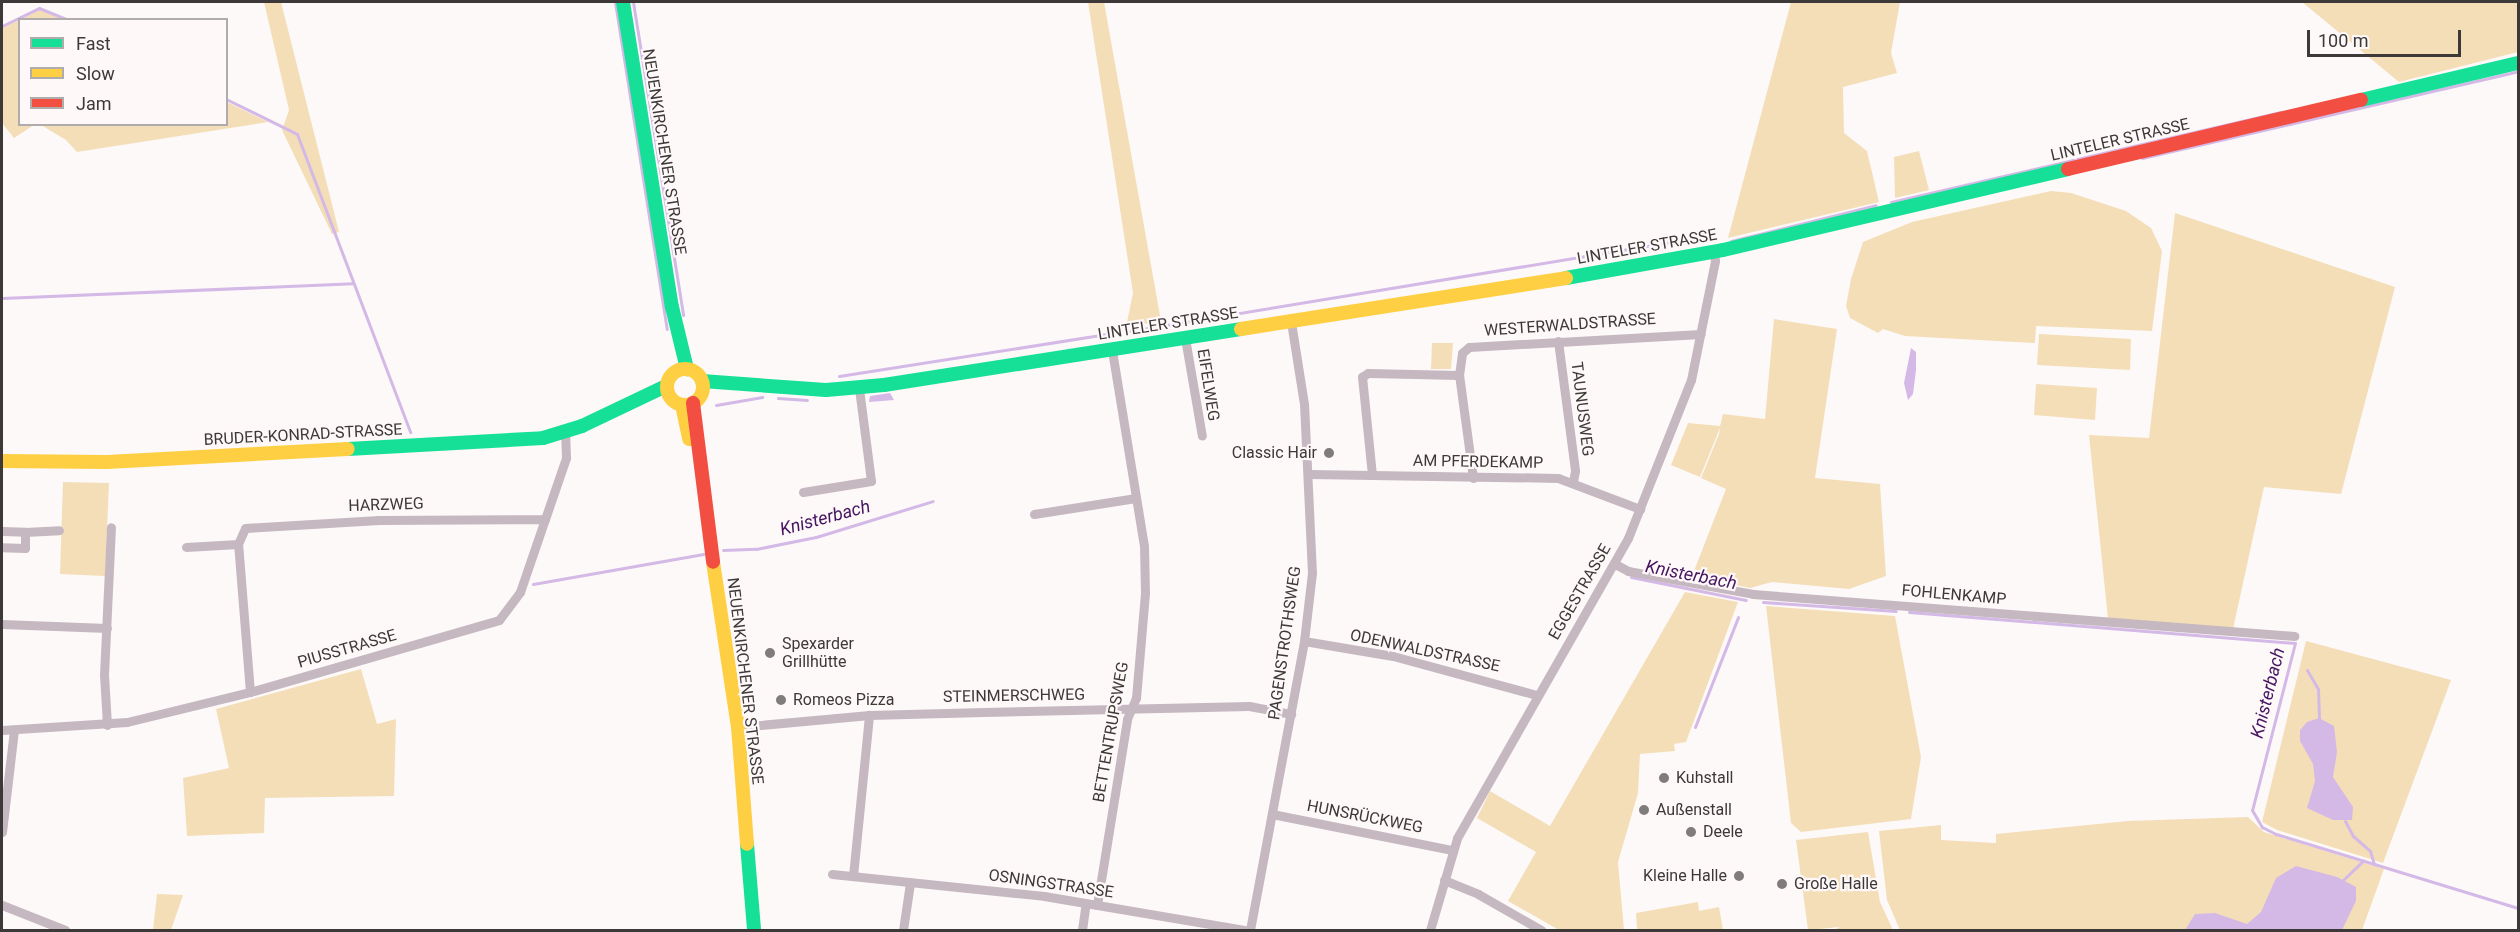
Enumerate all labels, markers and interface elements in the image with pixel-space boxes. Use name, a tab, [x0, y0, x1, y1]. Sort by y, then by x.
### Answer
legend	[18, 18, 228, 126]
scale bar	[2310, 18, 2464, 56]
text: 100 m	[2318, 30, 2369, 51]
text: Fast	[76, 33, 111, 54]
street label: NEUENKIRCHENER STRASSE	[638, 48, 690, 256]
text: Slow	[76, 63, 115, 84]
text: Jam	[76, 93, 112, 114]
street label: LINTELER STRASSE	[2049, 115, 2191, 165]
street label: LINTELER STRASSE	[1576, 225, 1718, 269]
street label: LINTELER STRASSE	[1096, 303, 1240, 345]
street label: WESTERWALDSTRASSE	[1483, 309, 1657, 341]
street label: EIFELWEG	[1193, 347, 1223, 423]
street label: TAUNUSWEG	[1567, 361, 1597, 457]
street label: BRUDER-KONRAD-STRASSE	[203, 420, 403, 450]
place label: Classic Hair	[1232, 443, 1317, 463]
marker: Classic Hair	[1322, 446, 1336, 460]
street label: AM PFERDEKAMP	[1413, 451, 1543, 473]
street label: HARZWEG	[348, 494, 424, 516]
water label: Knisterbach	[777, 496, 873, 540]
street label: EGGESTRASSE	[1545, 541, 1615, 643]
water label: Knisterbach	[1643, 556, 1739, 594]
street label: PAGENSTROTHSWEG	[1265, 565, 1305, 721]
street label: NEUENKIRCHENER STRASSE	[723, 576, 767, 786]
street label: FOHLENKAMP	[1901, 581, 2007, 609]
street label: PIUSSTRASSE	[295, 626, 399, 672]
street label: ODENWALDSTRASSE	[1348, 626, 1502, 676]
place label: Spexarder Grillhütte	[782, 634, 854, 672]
water label: Knisterbach	[2246, 645, 2290, 741]
marker: Spexarder Grillhütte	[763, 646, 777, 660]
street label: BETTENTRUPSWEG	[1089, 660, 1133, 804]
street label: STEINMERSCHWEG	[943, 685, 1085, 707]
place label: Romeos Pizza	[793, 690, 894, 710]
marker: Romeos Pizza	[774, 693, 788, 707]
place label: Kuhstall	[1676, 768, 1733, 788]
marker: Kuhstall	[1657, 771, 1671, 785]
street label: HUNSRÜCKWEG	[1305, 796, 1425, 838]
place label: Außenstall	[1656, 800, 1732, 820]
marker: Außenstall	[1637, 803, 1651, 817]
place label: Deele	[1703, 822, 1743, 842]
marker: Deele	[1684, 825, 1698, 839]
street label: OSNINGSTRASSE	[987, 866, 1115, 902]
place label: Kleine Halle	[1643, 866, 1727, 886]
marker: Kleine Halle	[1732, 869, 1746, 883]
place label: Große Halle	[1794, 874, 1878, 894]
marker: Große Halle	[1775, 877, 1789, 891]

